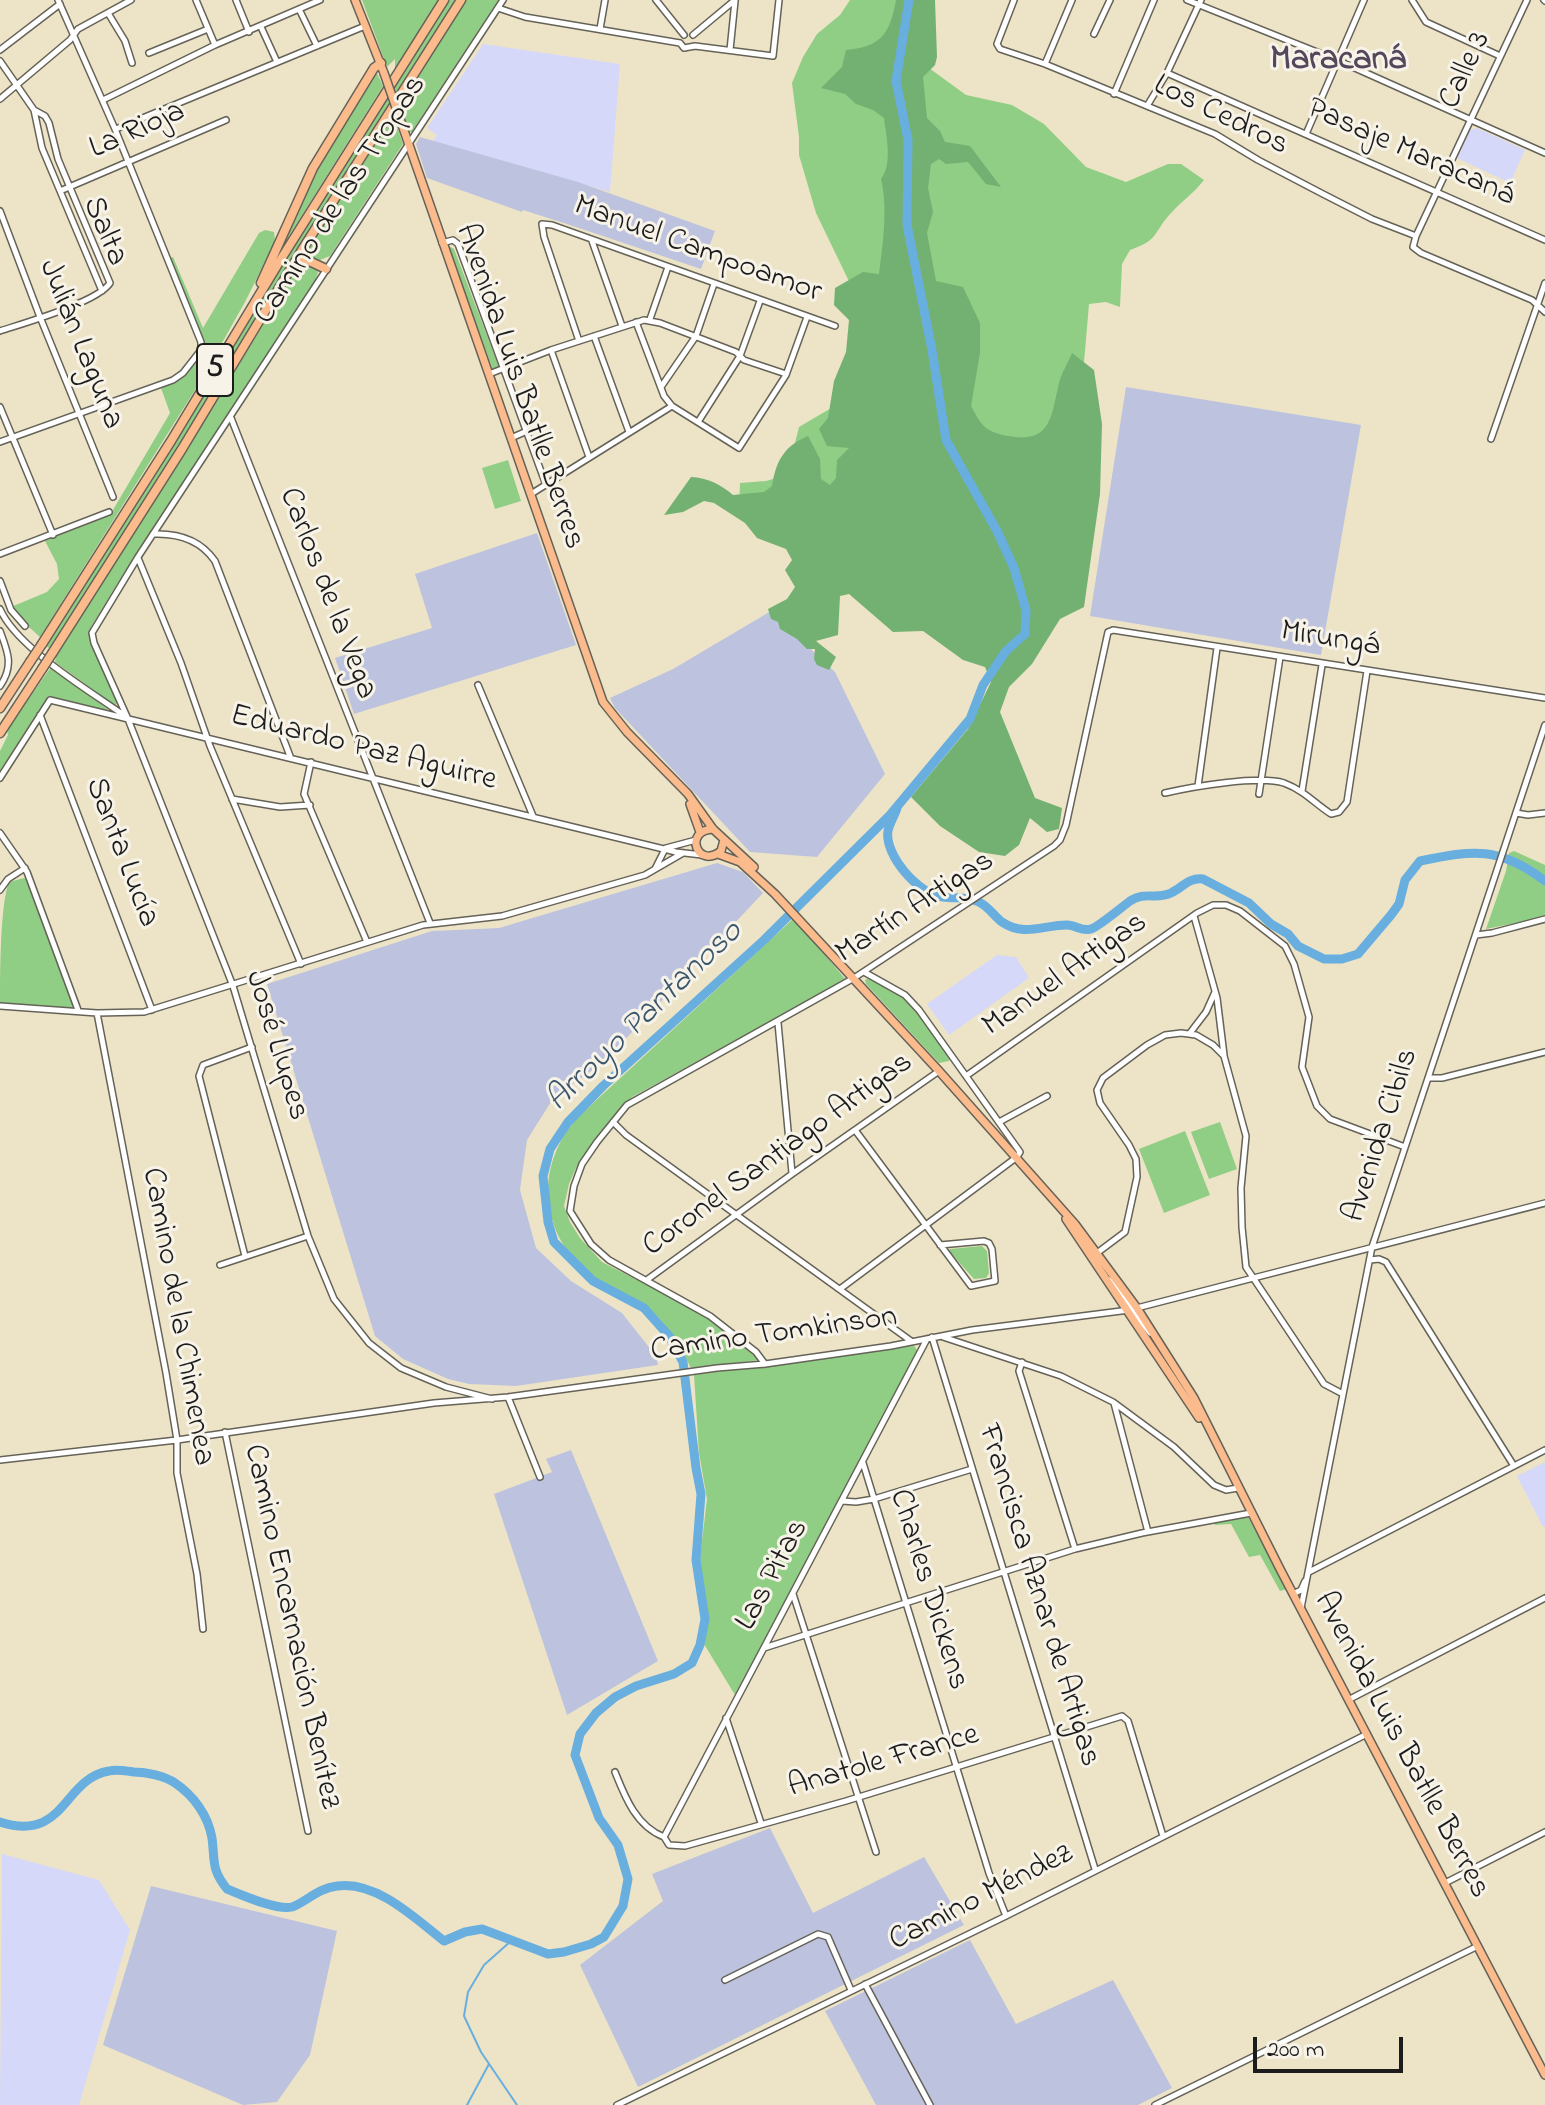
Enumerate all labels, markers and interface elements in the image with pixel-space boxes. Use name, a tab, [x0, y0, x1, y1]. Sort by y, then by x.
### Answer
street label: Calle 3	[1432, 26, 1502, 116]
district label: Maracaná	[1270, 42, 1406, 82]
street label: Los Cedros	[1146, 68, 1294, 166]
street label: Camino de las Tropas	[247, 69, 437, 333]
street label: Pasaje Maracaná	[1300, 91, 1520, 217]
street label: La Rioja	[84, 94, 192, 170]
street label: Manuel Campoamor	[568, 188, 826, 314]
street label: Salta	[71, 192, 135, 272]
street label: Avenida Luis Batlle Berres	[444, 219, 592, 555]
street label: Julián Laguna	[28, 254, 130, 436]
road number: 5	[197, 344, 233, 396]
street label: Carlos de la Vega	[268, 483, 384, 705]
street label: Mirungá	[1278, 614, 1382, 668]
street label: Eduardo Paz Aguirre	[226, 698, 500, 802]
street label: Santa Lucía	[74, 773, 166, 933]
street label: Martín Artigas	[830, 844, 1002, 974]
street label: Manuel Artigas	[976, 905, 1156, 1047]
water label: Arroyo Pantanoso	[539, 914, 753, 1122]
street label: José Llupes	[234, 967, 316, 1125]
street label: Coronel Santiago Artigas	[636, 1045, 922, 1267]
street label: Avenida Cibils	[1337, 1045, 1429, 1227]
street label: Camino de la Chimenea	[131, 1165, 221, 1469]
street label: Camino Tomkinson	[648, 1300, 900, 1372]
street label: Francisca Aznar de Artigas	[967, 1420, 1107, 1772]
street label: Camino Encarnación Benítez	[233, 1441, 347, 1813]
street label: Charles Dickens	[878, 1485, 976, 1695]
street label: Las Pitas	[729, 1514, 819, 1638]
street label: Avenida Luis Batlle Berres	[1303, 1586, 1497, 1906]
street label: Anatole France	[784, 1717, 984, 1809]
street label: Camino Méndez	[884, 1836, 1080, 1962]
scale bar	[1257, 2021, 1407, 2071]
text: 200 m	[1267, 2033, 1324, 2068]

